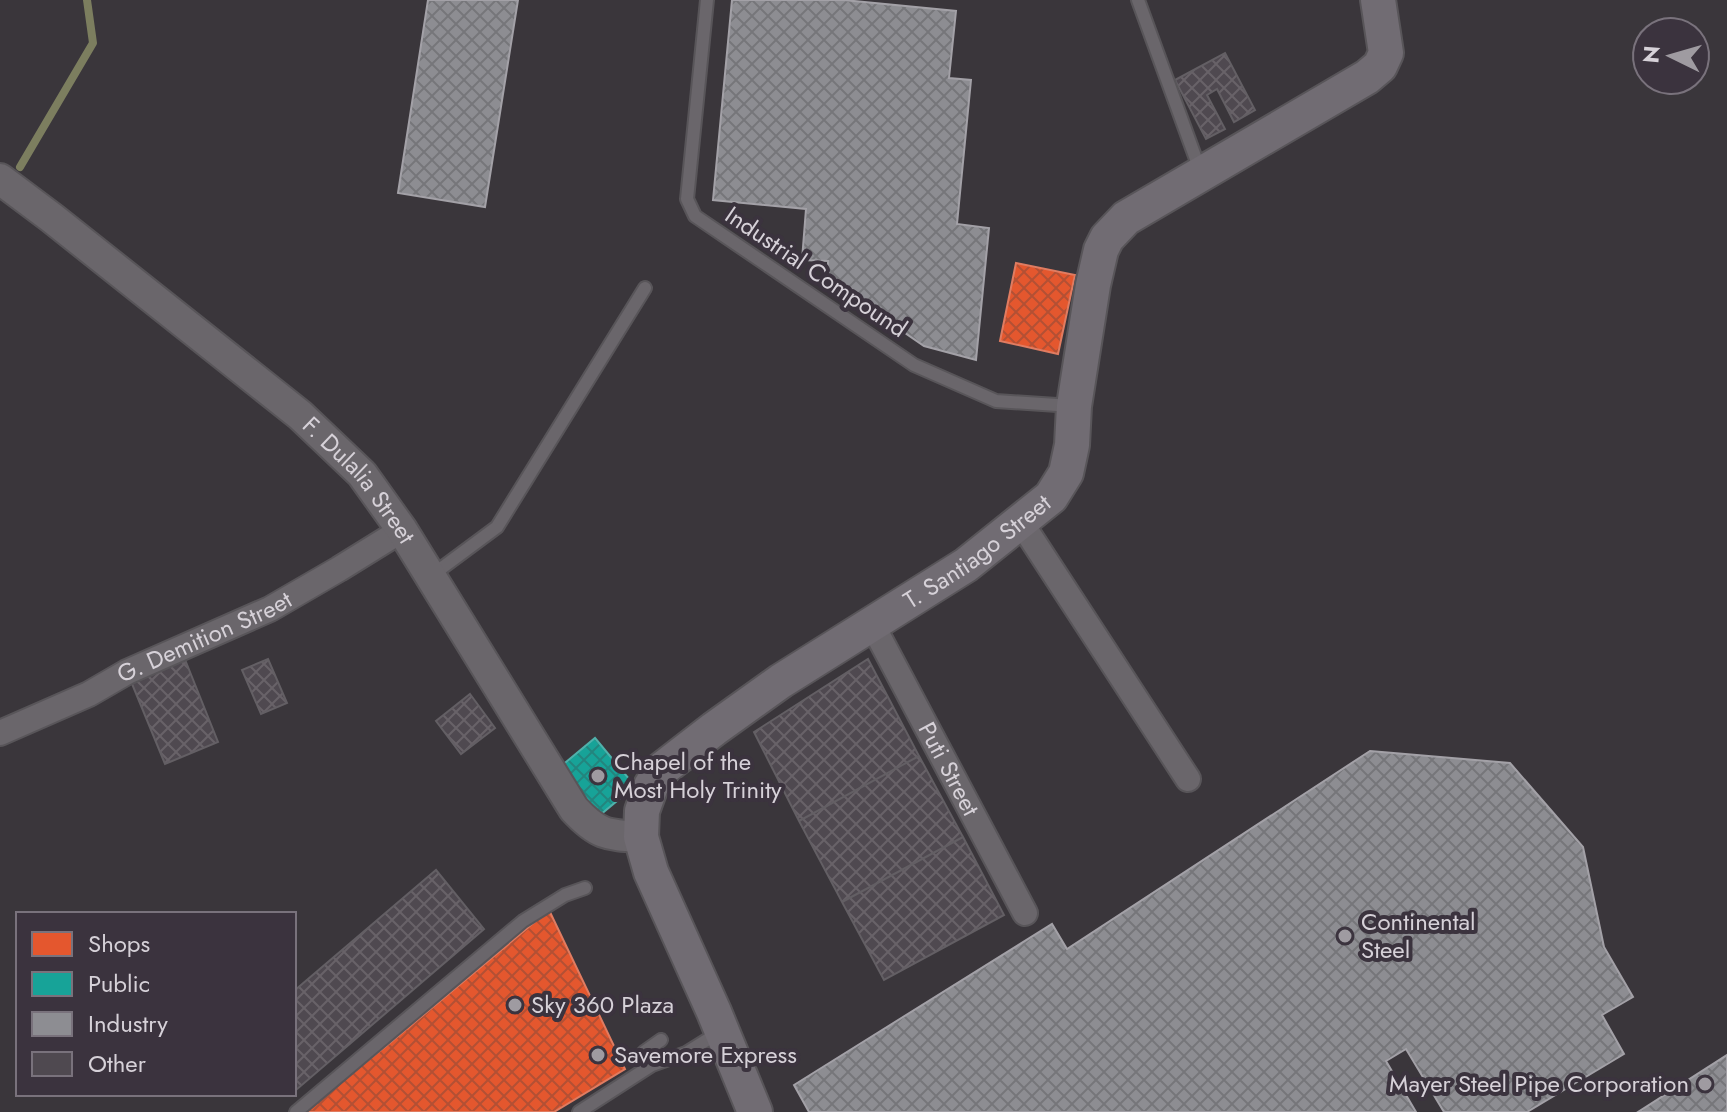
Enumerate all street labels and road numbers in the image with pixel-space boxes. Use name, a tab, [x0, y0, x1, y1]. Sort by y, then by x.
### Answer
street label: Industrial Compound	[718, 198, 914, 346]
street label: F. Dulalia Street	[295, 408, 424, 550]
street label: T. Santiago Street	[896, 486, 1058, 617]
street label: G. Demition Street	[110, 582, 298, 691]
street label: Puti Street	[910, 716, 989, 822]

